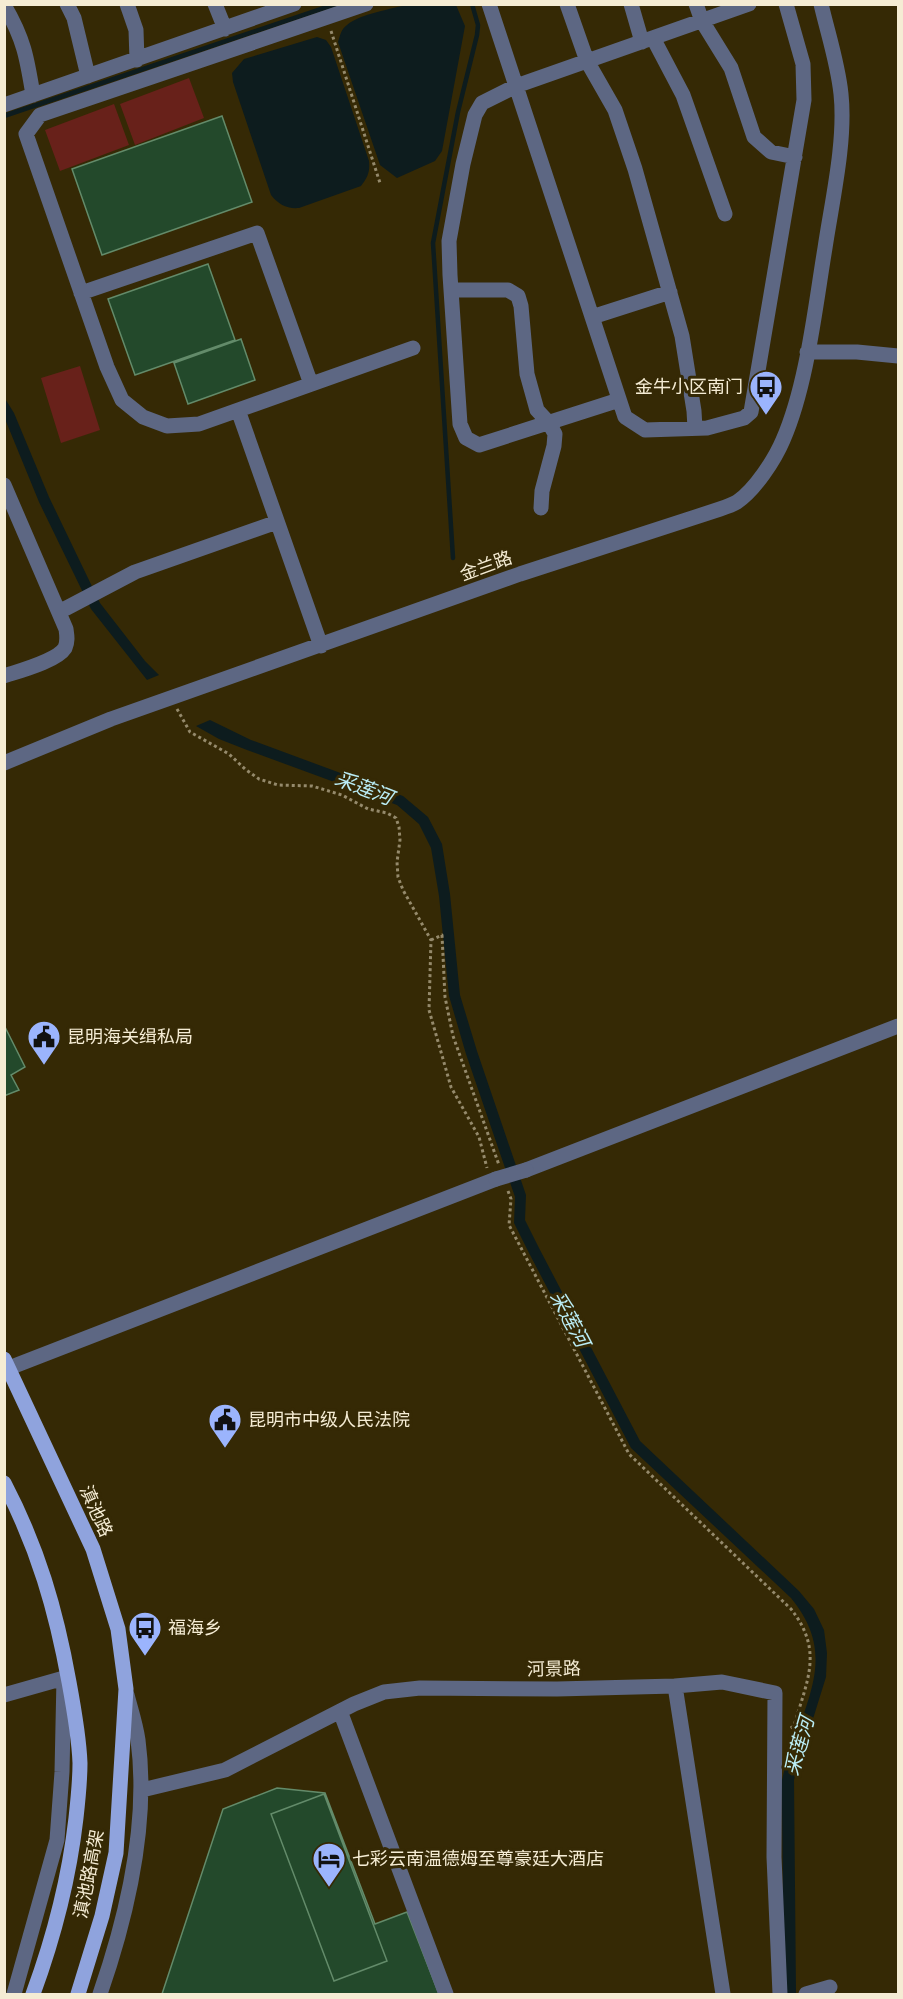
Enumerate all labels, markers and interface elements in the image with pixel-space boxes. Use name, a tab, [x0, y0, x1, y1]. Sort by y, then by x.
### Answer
bus stop icon: 金牛小区南门	[748, 369, 784, 416]
place label: 金牛小区南门	[635, 376, 743, 397]
street label: 金兰路	[457, 546, 515, 585]
water label: 采莲河	[332, 766, 400, 811]
public building icon: 昆明海关缉私局	[26, 1019, 62, 1066]
place label: 昆明海关缉私局	[67, 1026, 193, 1047]
water label: 采莲河	[545, 1287, 597, 1355]
public building icon: 昆明市中级人民法院	[207, 1402, 243, 1449]
place label: 昆明市中级人民法院	[248, 1409, 410, 1430]
street label: 滇池路	[76, 1482, 117, 1540]
bus stop icon: 福海乡	[127, 1610, 163, 1657]
place label: 福海乡	[168, 1617, 222, 1638]
street label: 河景路	[527, 1658, 581, 1679]
water label: 采莲河	[779, 1710, 820, 1778]
street label: 滇池路高架	[70, 1828, 107, 1920]
hotel icon: 七彩云南温德姆至尊豪廷大酒店	[311, 1841, 347, 1888]
place label: 七彩云南温德姆至尊豪廷大酒店	[352, 1848, 604, 1869]

